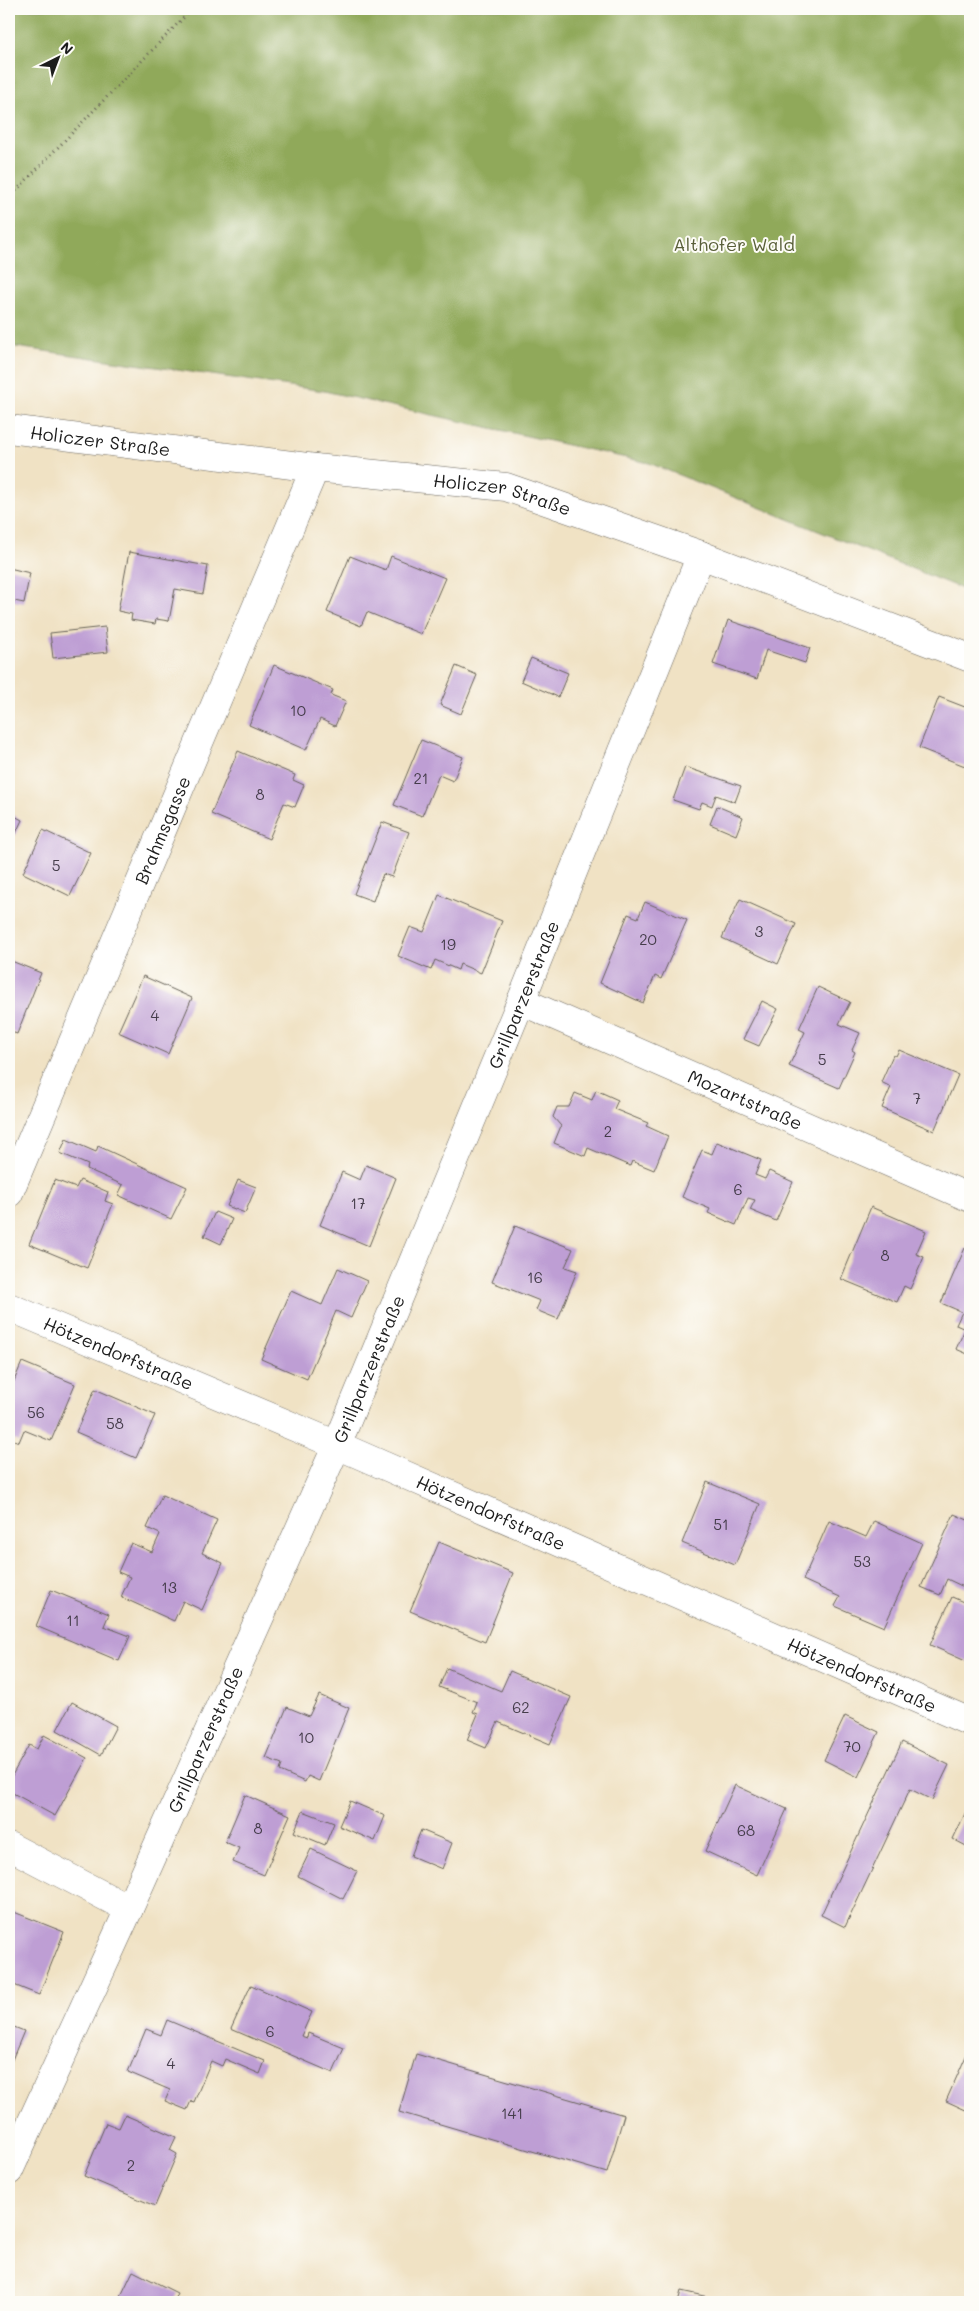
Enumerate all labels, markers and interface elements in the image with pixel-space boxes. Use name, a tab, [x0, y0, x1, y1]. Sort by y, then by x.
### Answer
north arrow	[32, 32, 82, 82]
text: N	[57, 37, 77, 59]
park label: Althofer Wald	[673, 232, 795, 256]
street label: Holiczer Straße	[29, 420, 172, 461]
street label: Holiczer Straße	[432, 468, 574, 521]
house number: 10	[290, 700, 306, 720]
house number: 21	[413, 768, 429, 788]
street label: Brahmsgasse	[129, 772, 196, 888]
house number: 8	[255, 784, 265, 804]
house number: 5	[52, 855, 60, 875]
street label: Grillparzerstraße	[482, 917, 564, 1072]
house number: 3	[755, 921, 764, 941]
house number: 20	[639, 929, 657, 949]
house number: 19	[440, 934, 456, 954]
house number: 4	[151, 1005, 160, 1025]
house number: 5	[818, 1049, 826, 1069]
street label: Mozartstraße	[684, 1064, 806, 1135]
house number: 7	[913, 1088, 921, 1108]
house number: 2	[604, 1121, 612, 1141]
house number: 6	[733, 1179, 743, 1199]
house number: 17	[350, 1193, 366, 1213]
house number: 8	[880, 1245, 890, 1265]
house number: 16	[527, 1267, 543, 1287]
street label: Grillparzerstraße	[327, 1291, 410, 1447]
street label: Hötzendorfstraße	[40, 1311, 197, 1395]
house number: 56	[27, 1402, 45, 1422]
house number: 58	[106, 1413, 124, 1433]
street label: Hötzendorfstraße	[413, 1469, 569, 1556]
house number: 51	[713, 1514, 729, 1534]
house number: 53	[853, 1551, 871, 1571]
house number: 13	[161, 1577, 177, 1597]
house number: 11	[66, 1610, 80, 1630]
street label: Hötzendorfstraße	[784, 1632, 940, 1718]
street label: Grillparzerstraße	[162, 1662, 248, 1816]
house number: 62	[512, 1697, 530, 1717]
house number: 10	[298, 1727, 314, 1747]
house number: 70	[843, 1736, 861, 1756]
house number: 8	[253, 1818, 263, 1838]
house number: 68	[737, 1820, 755, 1840]
house number: 6	[265, 2021, 275, 2041]
house number: 4	[167, 2053, 176, 2073]
house number: 141	[501, 2103, 523, 2123]
house number: 2	[127, 2155, 135, 2175]

